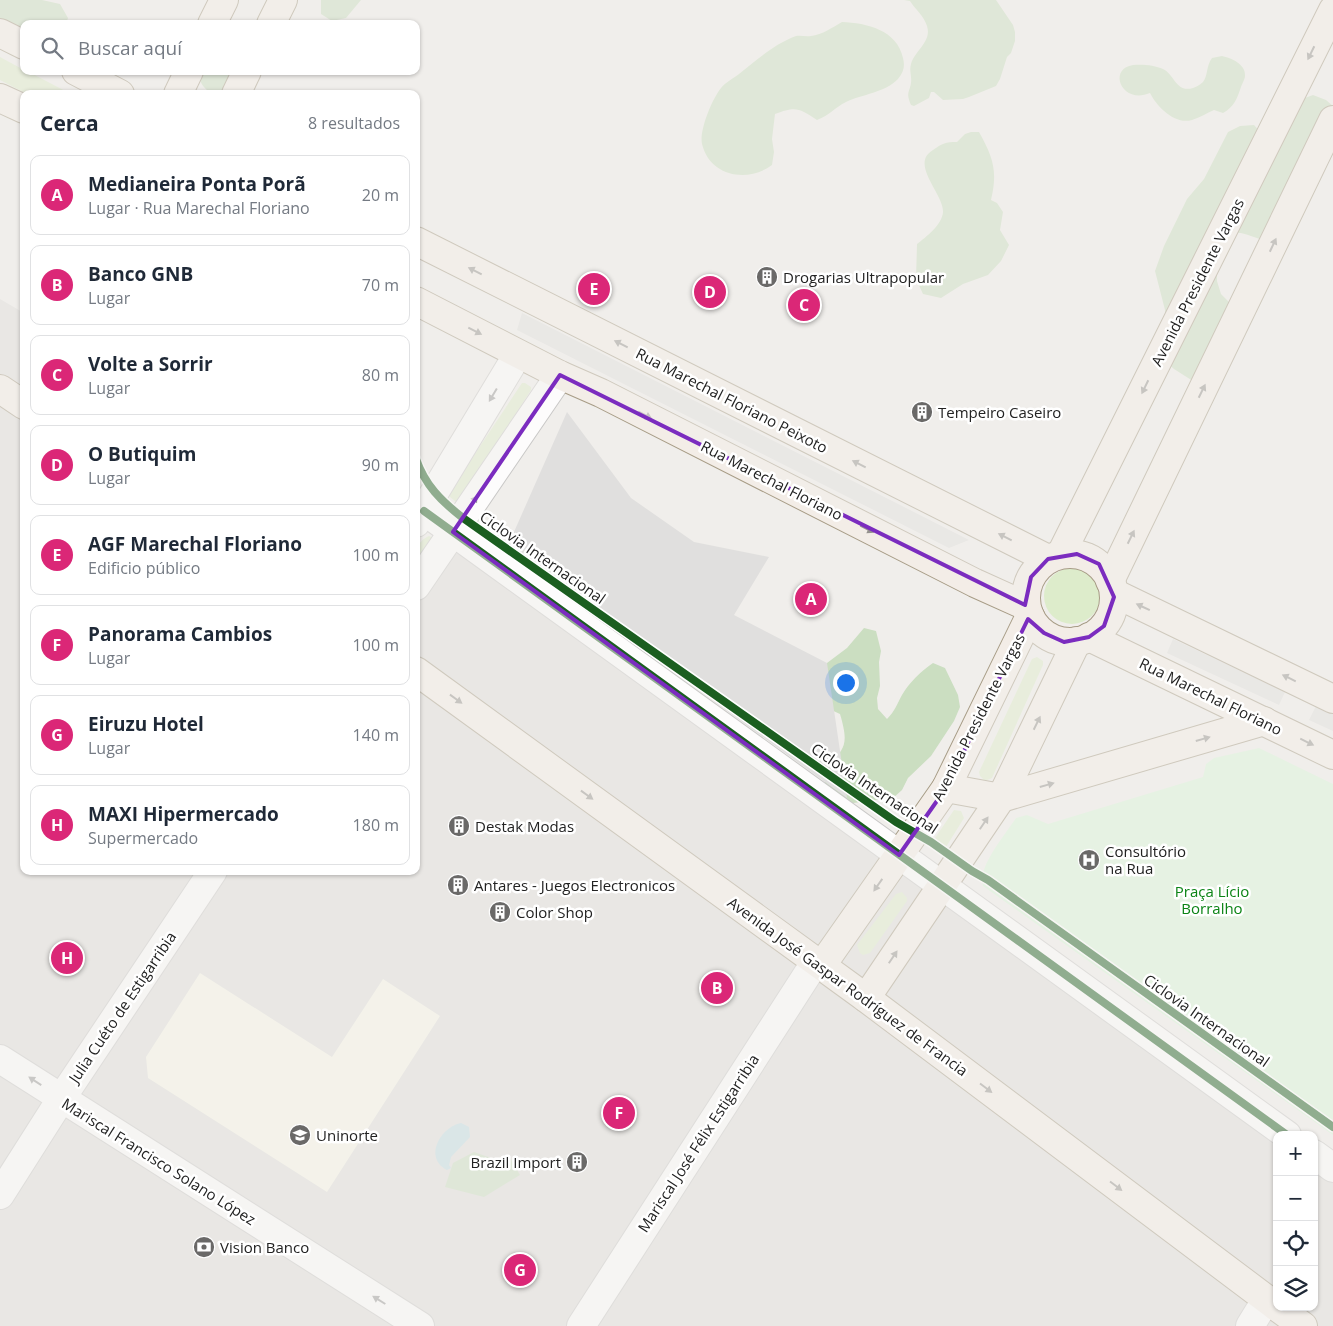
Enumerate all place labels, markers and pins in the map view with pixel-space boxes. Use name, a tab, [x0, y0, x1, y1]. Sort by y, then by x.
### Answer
building icon: Drogarias Ultrapopular	[755, 265, 779, 289]
place label: Drogarias Ultrapopular	[783, 267, 944, 287]
pin: E	[578, 270, 610, 308]
pin: D	[694, 273, 726, 311]
pin: C	[788, 286, 820, 324]
building icon: Tempeiro Caseiro	[910, 400, 934, 424]
place label: Tempeiro Caseiro	[938, 402, 1061, 422]
pin: A	[795, 580, 827, 618]
building icon: Destak Modas	[447, 814, 471, 838]
place label: Destak Modas	[475, 816, 574, 836]
place label: Consultório na Rua	[1105, 841, 1186, 878]
hospital icon: Consultório na Rua	[1077, 848, 1101, 872]
building icon: Antares - Juegos Electronicos	[446, 873, 470, 897]
place label: Antares - Juegos Electronicos	[474, 875, 675, 895]
building icon: Color Shop	[488, 900, 512, 924]
place label: Color Shop	[516, 902, 593, 922]
pin: H	[51, 939, 83, 977]
pin: B	[701, 969, 733, 1007]
pin: F	[603, 1094, 635, 1132]
school or university icon: Uninorte	[288, 1123, 312, 1147]
place label: Uninorte	[316, 1125, 378, 1145]
building icon: Brazil Import	[565, 1150, 589, 1174]
place label: Brazil Import	[471, 1152, 561, 1172]
bank icon: Vision Banco	[192, 1235, 216, 1259]
place label: Vision Banco	[220, 1237, 309, 1257]
pin: G	[504, 1251, 536, 1289]

